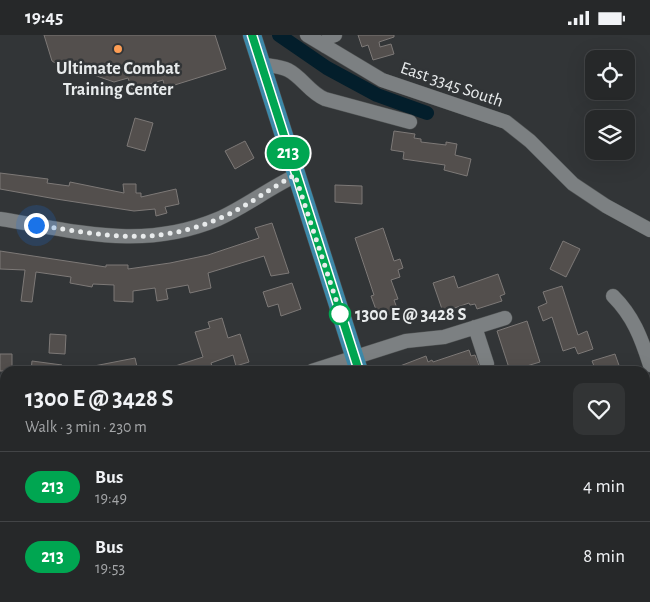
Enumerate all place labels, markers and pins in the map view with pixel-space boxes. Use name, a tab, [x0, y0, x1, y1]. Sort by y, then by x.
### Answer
marker: Ultimate Combat Training Center	[112, 43, 124, 55]
place label: Ultimate Combat Training Center	[56, 60, 180, 99]
marker: 1300 E @ 3428 S	[329, 303, 351, 325]
place label: 1300 E @ 3428 S	[355, 306, 466, 324]

